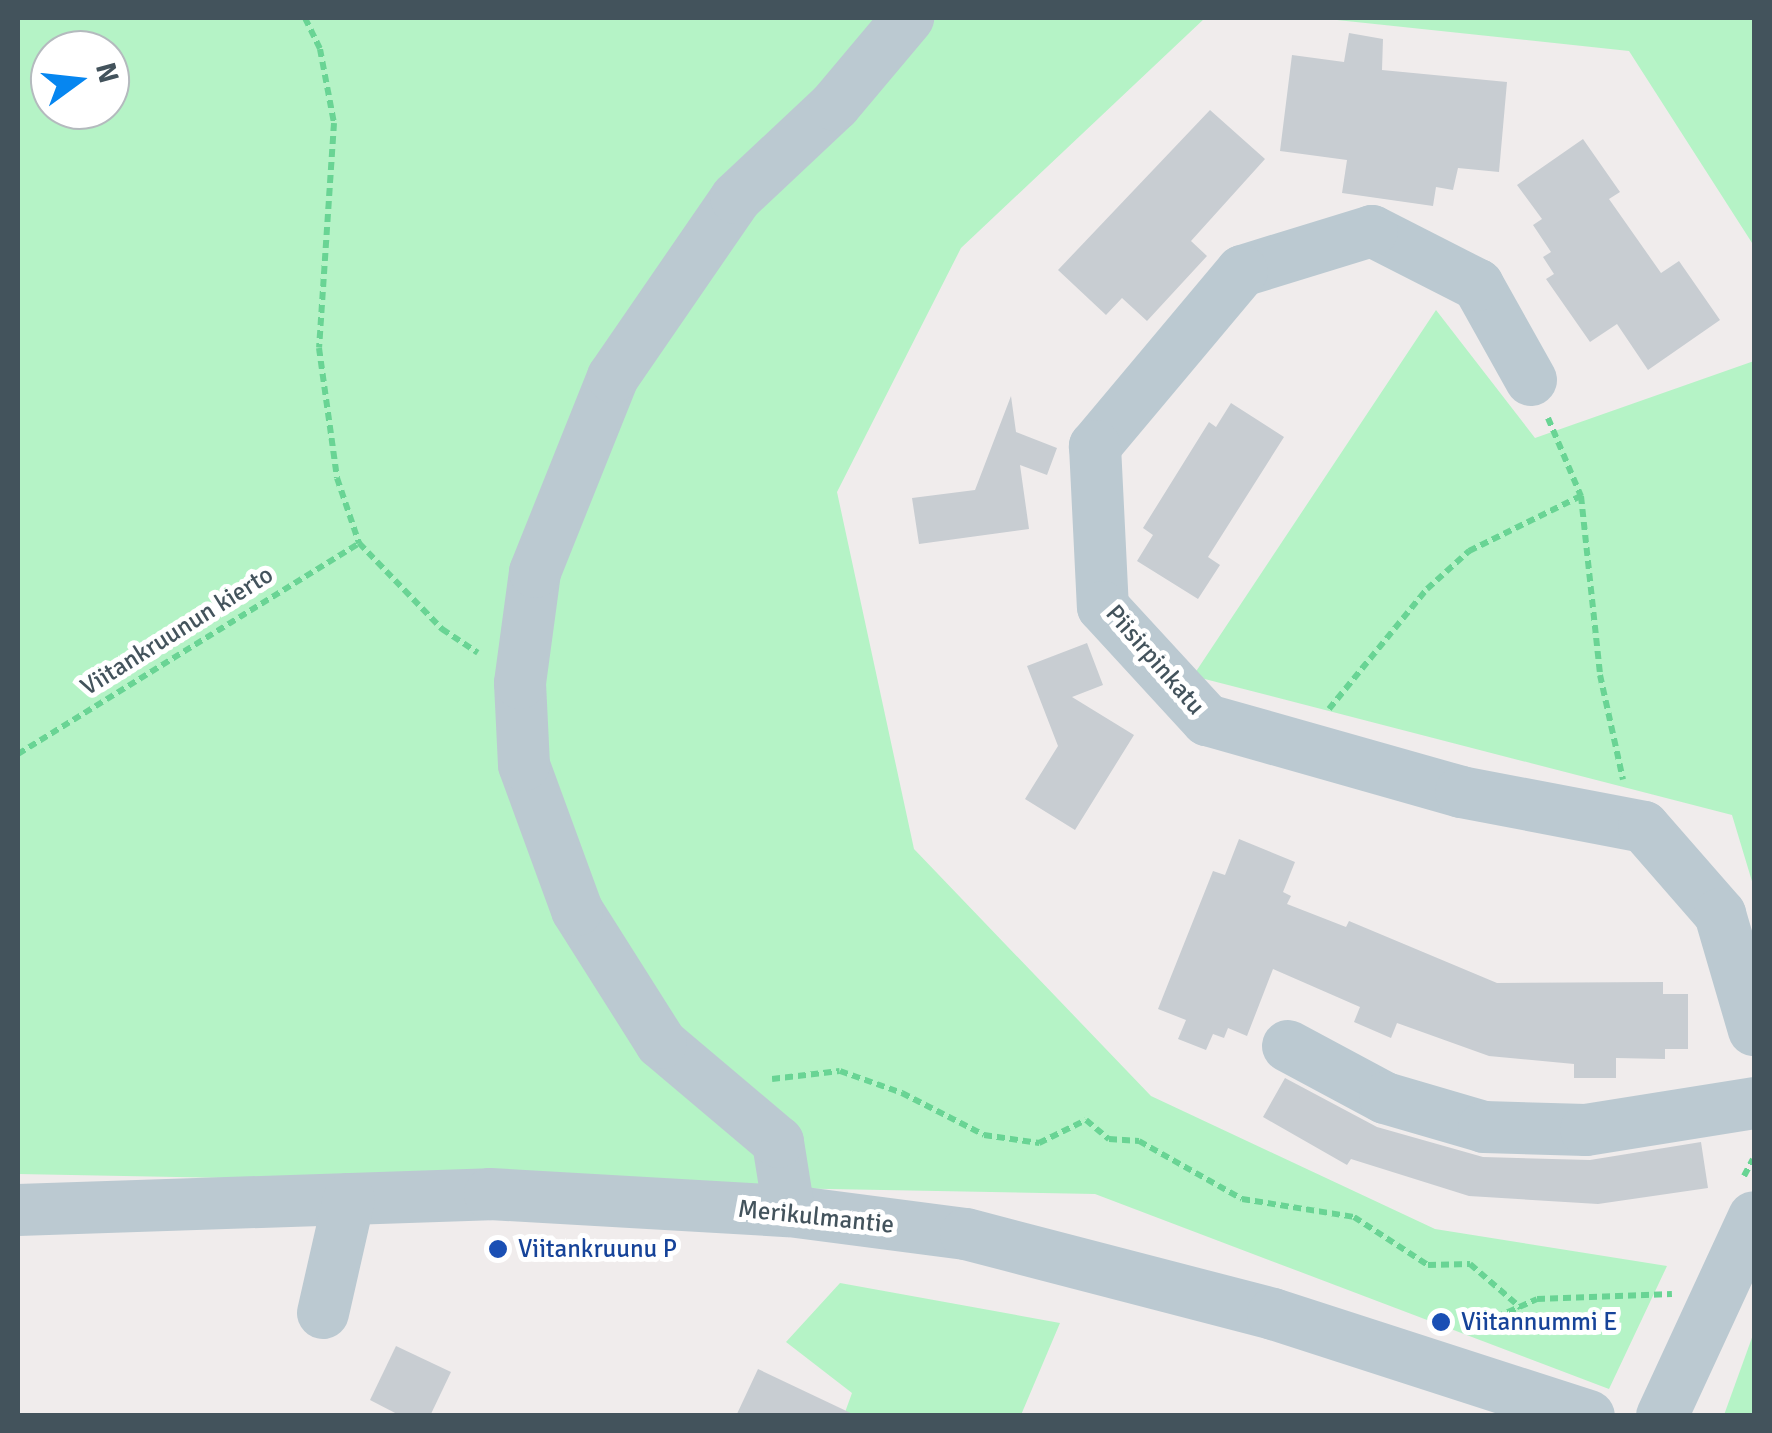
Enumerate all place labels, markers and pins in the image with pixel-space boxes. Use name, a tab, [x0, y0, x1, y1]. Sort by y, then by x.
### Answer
place label: Viitankruunu P	[518, 1234, 677, 1264]
marker: Viitankruunu P	[487, 1238, 509, 1260]
place label: Viitannummi E	[1461, 1307, 1617, 1337]
marker: Viitannummi E	[1430, 1311, 1452, 1333]

